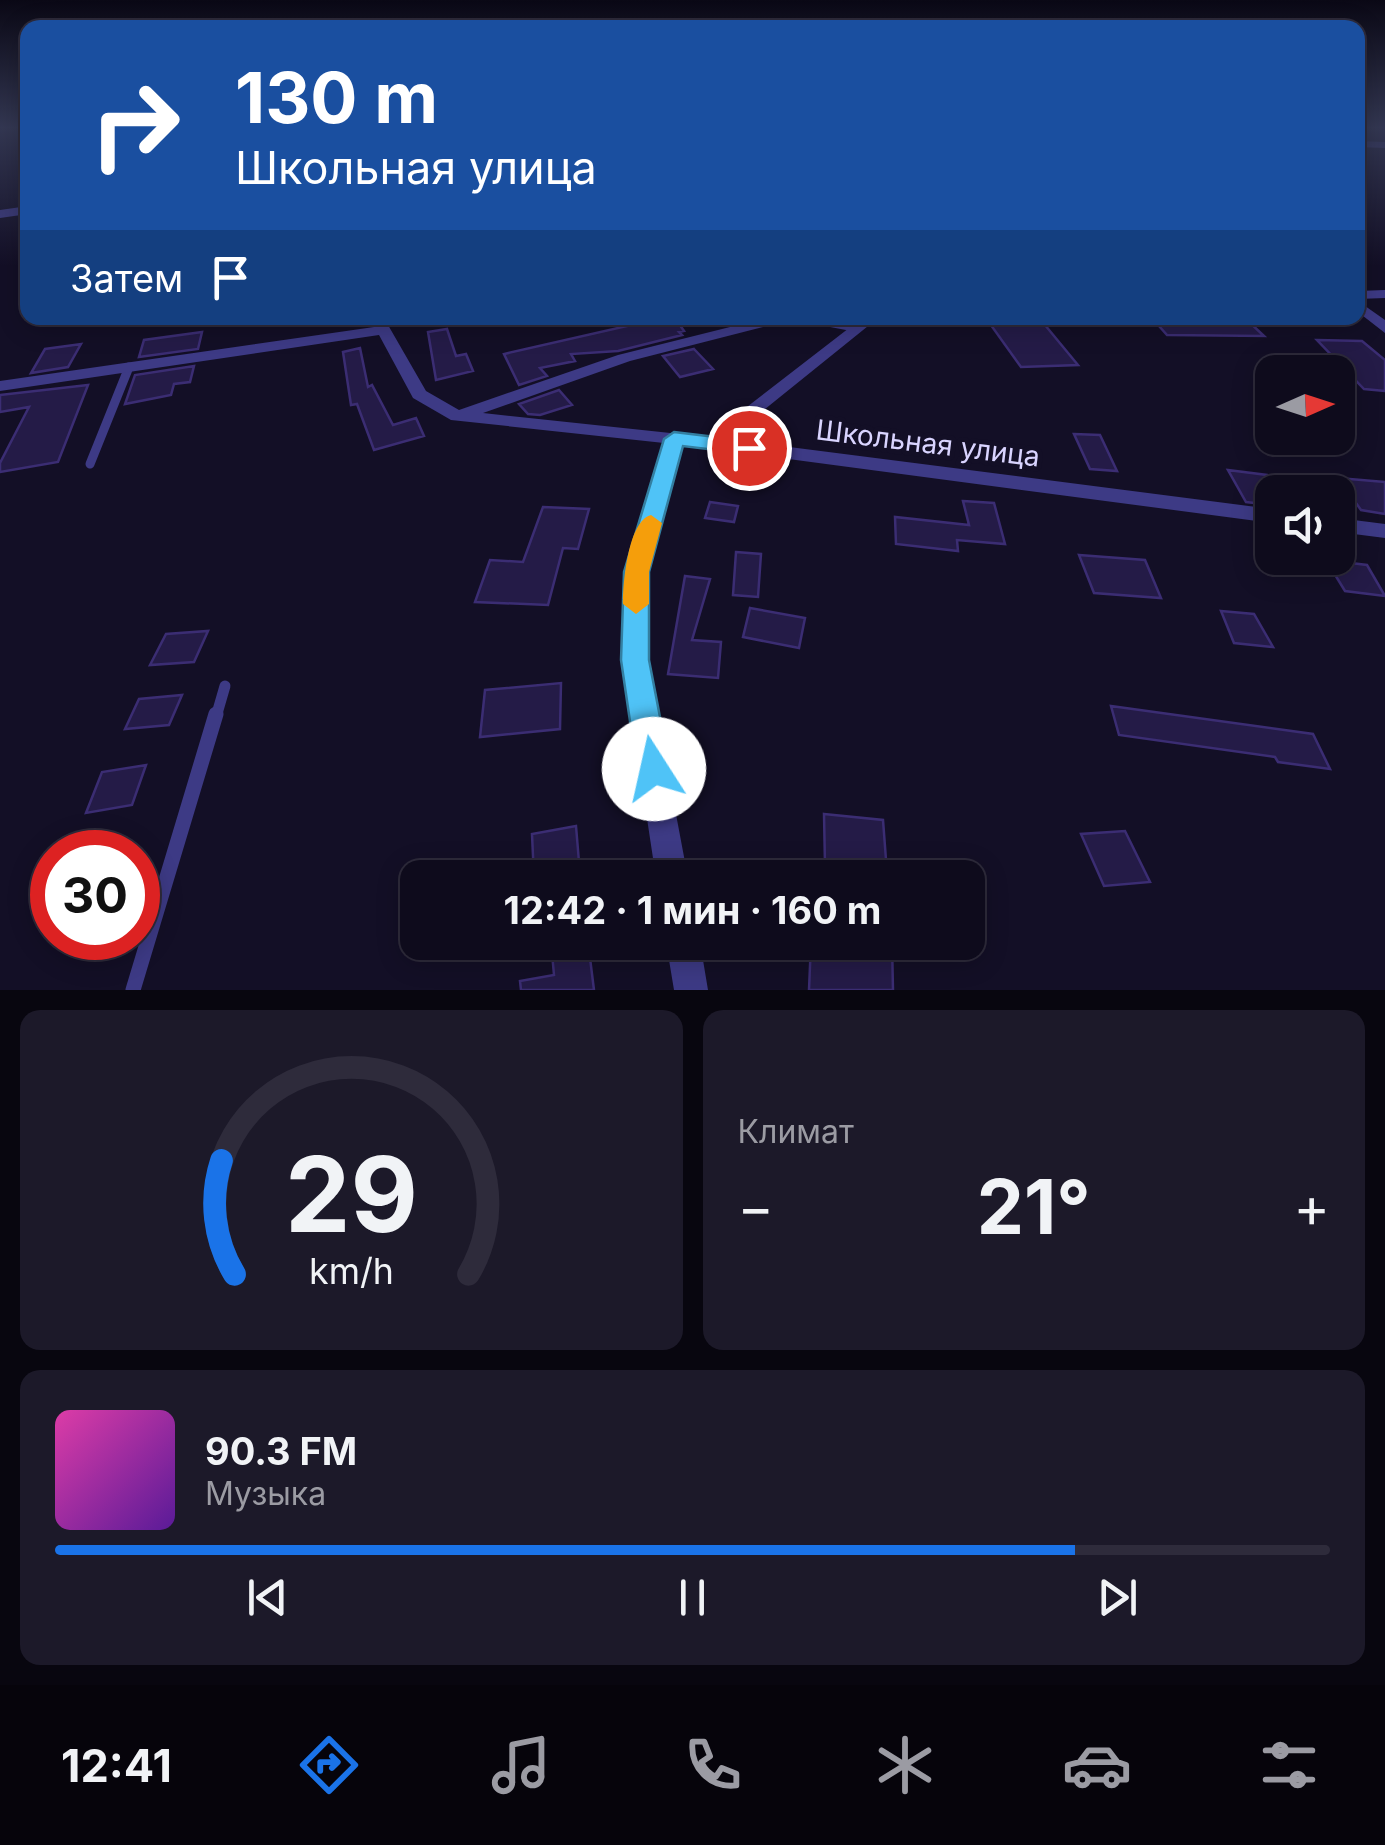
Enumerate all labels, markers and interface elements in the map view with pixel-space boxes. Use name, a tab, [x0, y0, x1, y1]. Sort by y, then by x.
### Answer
text: 130 m	[235, 55, 438, 140]
icon: right	[70, 60, 200, 190]
text: Школьная улица	[235, 140, 597, 195]
icon: arrive	[203, 250, 258, 305]
text: Затем	[70, 255, 183, 301]
north arrow	[1255, 355, 1355, 455]
map controls	[1255, 355, 1355, 575]
pin	[707, 406, 792, 491]
street label: Школьная улица	[814, 412, 1042, 474]
icon: arrive	[722, 421, 777, 476]
button: sound	[1255, 475, 1355, 575]
position arrow	[602, 717, 706, 821]
speed limit sign: 30	[30, 830, 160, 960]
text: 12:42 · 1 мин · 160 m	[504, 887, 881, 933]
text: Климат	[738, 1112, 854, 1151]
text: 29	[285, 1131, 418, 1257]
text: 21°	[977, 1161, 1091, 1252]
text: −	[738, 1174, 774, 1240]
text: +	[1294, 1174, 1330, 1240]
text: km/h	[309, 1249, 394, 1293]
text: 90.3 FM	[205, 1428, 357, 1474]
text: Музыка	[205, 1474, 326, 1513]
icon: previous	[240, 1570, 295, 1625]
icon: pause	[665, 1570, 720, 1625]
icon: next	[1090, 1570, 1145, 1625]
icon: directions	[294, 1730, 364, 1800]
icon: music	[486, 1730, 556, 1800]
icon: phone	[678, 1730, 748, 1800]
icon: climate	[870, 1730, 940, 1800]
icon: car	[1062, 1730, 1132, 1800]
icon: filters	[1254, 1730, 1324, 1800]
text: 12:41	[61, 1738, 172, 1793]

